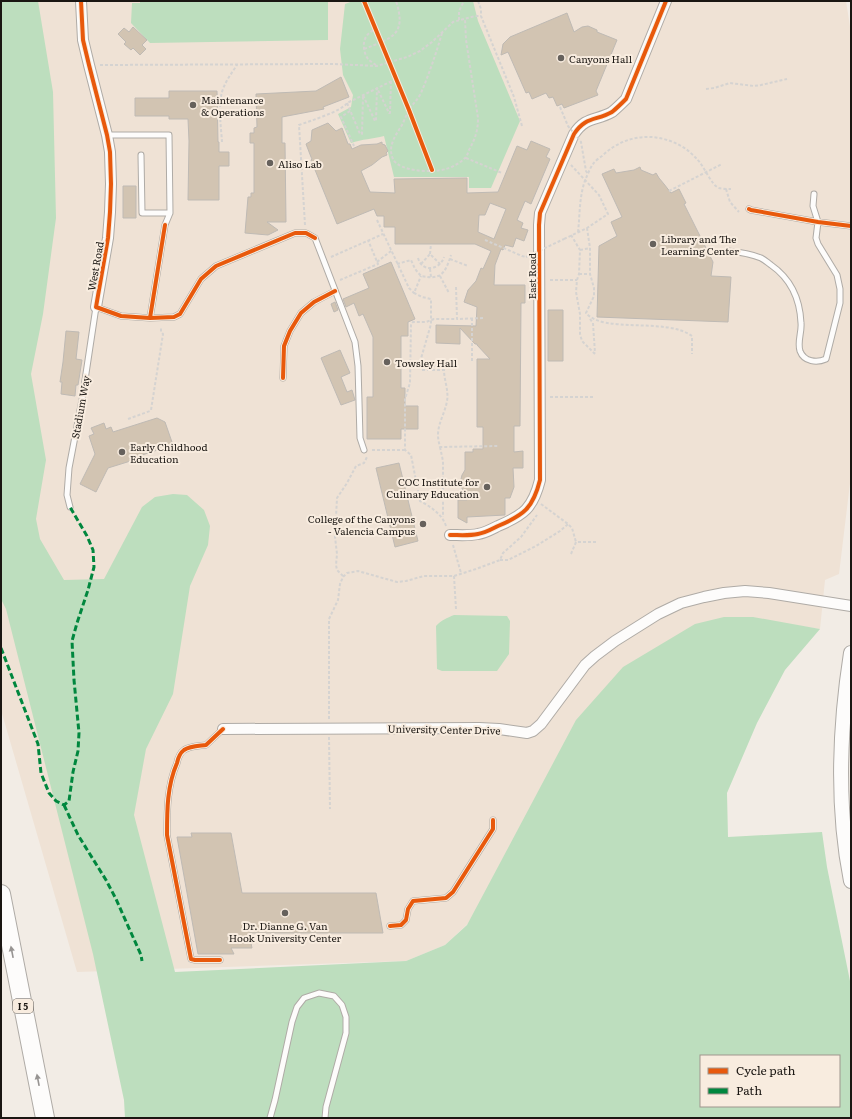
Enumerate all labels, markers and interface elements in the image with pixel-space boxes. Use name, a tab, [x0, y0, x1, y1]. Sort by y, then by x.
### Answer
place label: Canyons Hall	[569, 51, 633, 66]
marker: Canyons Hall	[556, 53, 566, 63]
place label: Maintenance & Operations	[201, 92, 264, 119]
marker: Maintenance & Operations	[188, 100, 198, 110]
place label: Aliso Lab	[278, 156, 322, 171]
marker: Aliso Lab	[265, 158, 275, 168]
place label: Library and The Learning Center	[661, 231, 739, 258]
marker: Library and The Learning Center	[648, 239, 658, 249]
street label: West Road	[83, 240, 107, 292]
street label: East Road	[524, 253, 539, 299]
place label: Towsley Hall	[395, 355, 458, 370]
marker: Towsley Hall	[382, 357, 392, 367]
street label: Stadium Way	[67, 374, 93, 440]
place label: Early Childhood Education	[130, 439, 208, 466]
marker: Early Childhood Education	[117, 447, 127, 457]
place label: COC Institute for Culinary Education	[386, 474, 479, 501]
marker: COC Institute for Culinary Education	[482, 482, 492, 492]
place label: College of the Canyons - Valencia Campus	[308, 511, 415, 538]
marker: College of the Canyons - Valencia Campus	[418, 519, 428, 529]
street label: University Center Drive	[387, 721, 501, 737]
marker: Dr. Dianne G. Van Hook University Center	[280, 908, 290, 918]
place label: Dr. Dianne G. Van Hook University Center	[229, 918, 342, 945]
one-way arrow	[9, 946, 15, 958]
road number: I 5	[13, 999, 33, 1013]
legend	[700, 1055, 840, 1107]
text: Cycle path	[736, 1061, 796, 1079]
one-way arrow	[34, 1074, 40, 1086]
text: Path	[736, 1081, 762, 1099]

